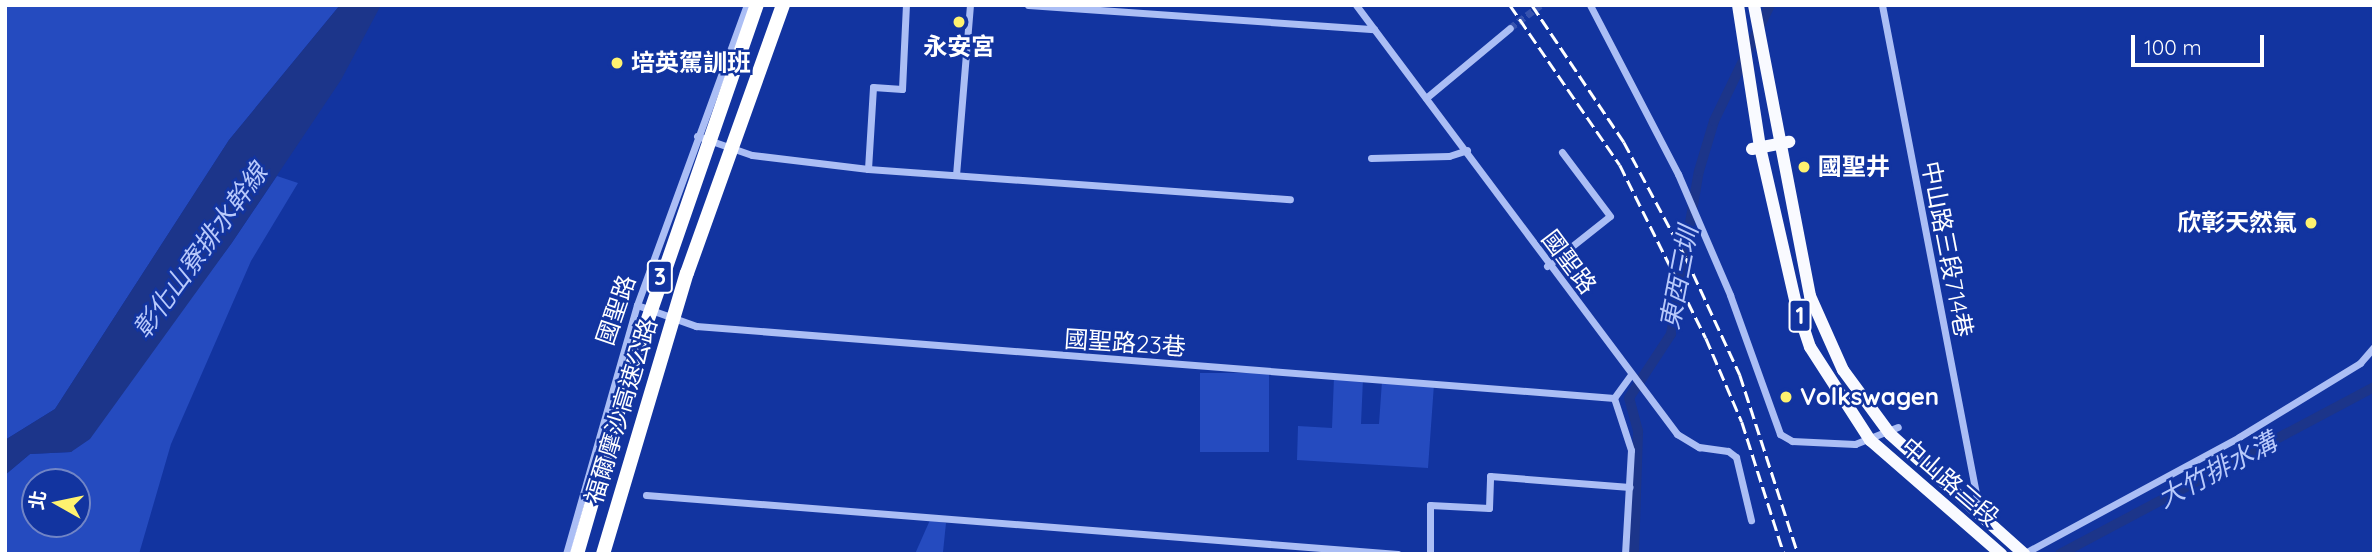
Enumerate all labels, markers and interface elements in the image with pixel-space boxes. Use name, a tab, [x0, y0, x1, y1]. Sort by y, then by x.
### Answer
marker: 永安宮	[951, 14, 967, 30]
scale bar	[2134, 21, 2267, 65]
place label: 永安宮	[923, 33, 995, 61]
text: 100 m	[2144, 34, 2202, 60]
place label: 培英駕訓班	[631, 49, 751, 77]
marker: 培英駕訓班	[609, 55, 625, 71]
place label: 國聖井	[1818, 153, 1890, 181]
water label: 彰化山寮排水幹線	[126, 158, 274, 344]
marker: 國聖井	[1796, 159, 1812, 175]
street label: 中山路三段714巷	[1916, 159, 1978, 339]
place label: 欣彰天然氣	[2177, 209, 2297, 237]
marker: 欣彰天然氣	[2303, 215, 2319, 231]
water label: 東西三圳	[1654, 224, 1704, 332]
street label: 國聖路	[1536, 225, 1602, 299]
road number: 3	[646, 258, 674, 296]
street label: 國聖路	[591, 271, 641, 349]
road number: 1	[1788, 296, 1812, 336]
street label: 福爾摩沙高速公路	[579, 315, 663, 507]
street label: 國聖路23巷	[1063, 324, 1187, 362]
place label: Volkswagen	[1800, 383, 1939, 411]
marker: Volkswagen	[1778, 389, 1794, 405]
water label: 大竹排水溝	[2152, 426, 2282, 514]
street label: 中山路三段	[1895, 432, 2005, 532]
north arrow	[21, 468, 91, 538]
text: 北	[24, 489, 51, 511]

